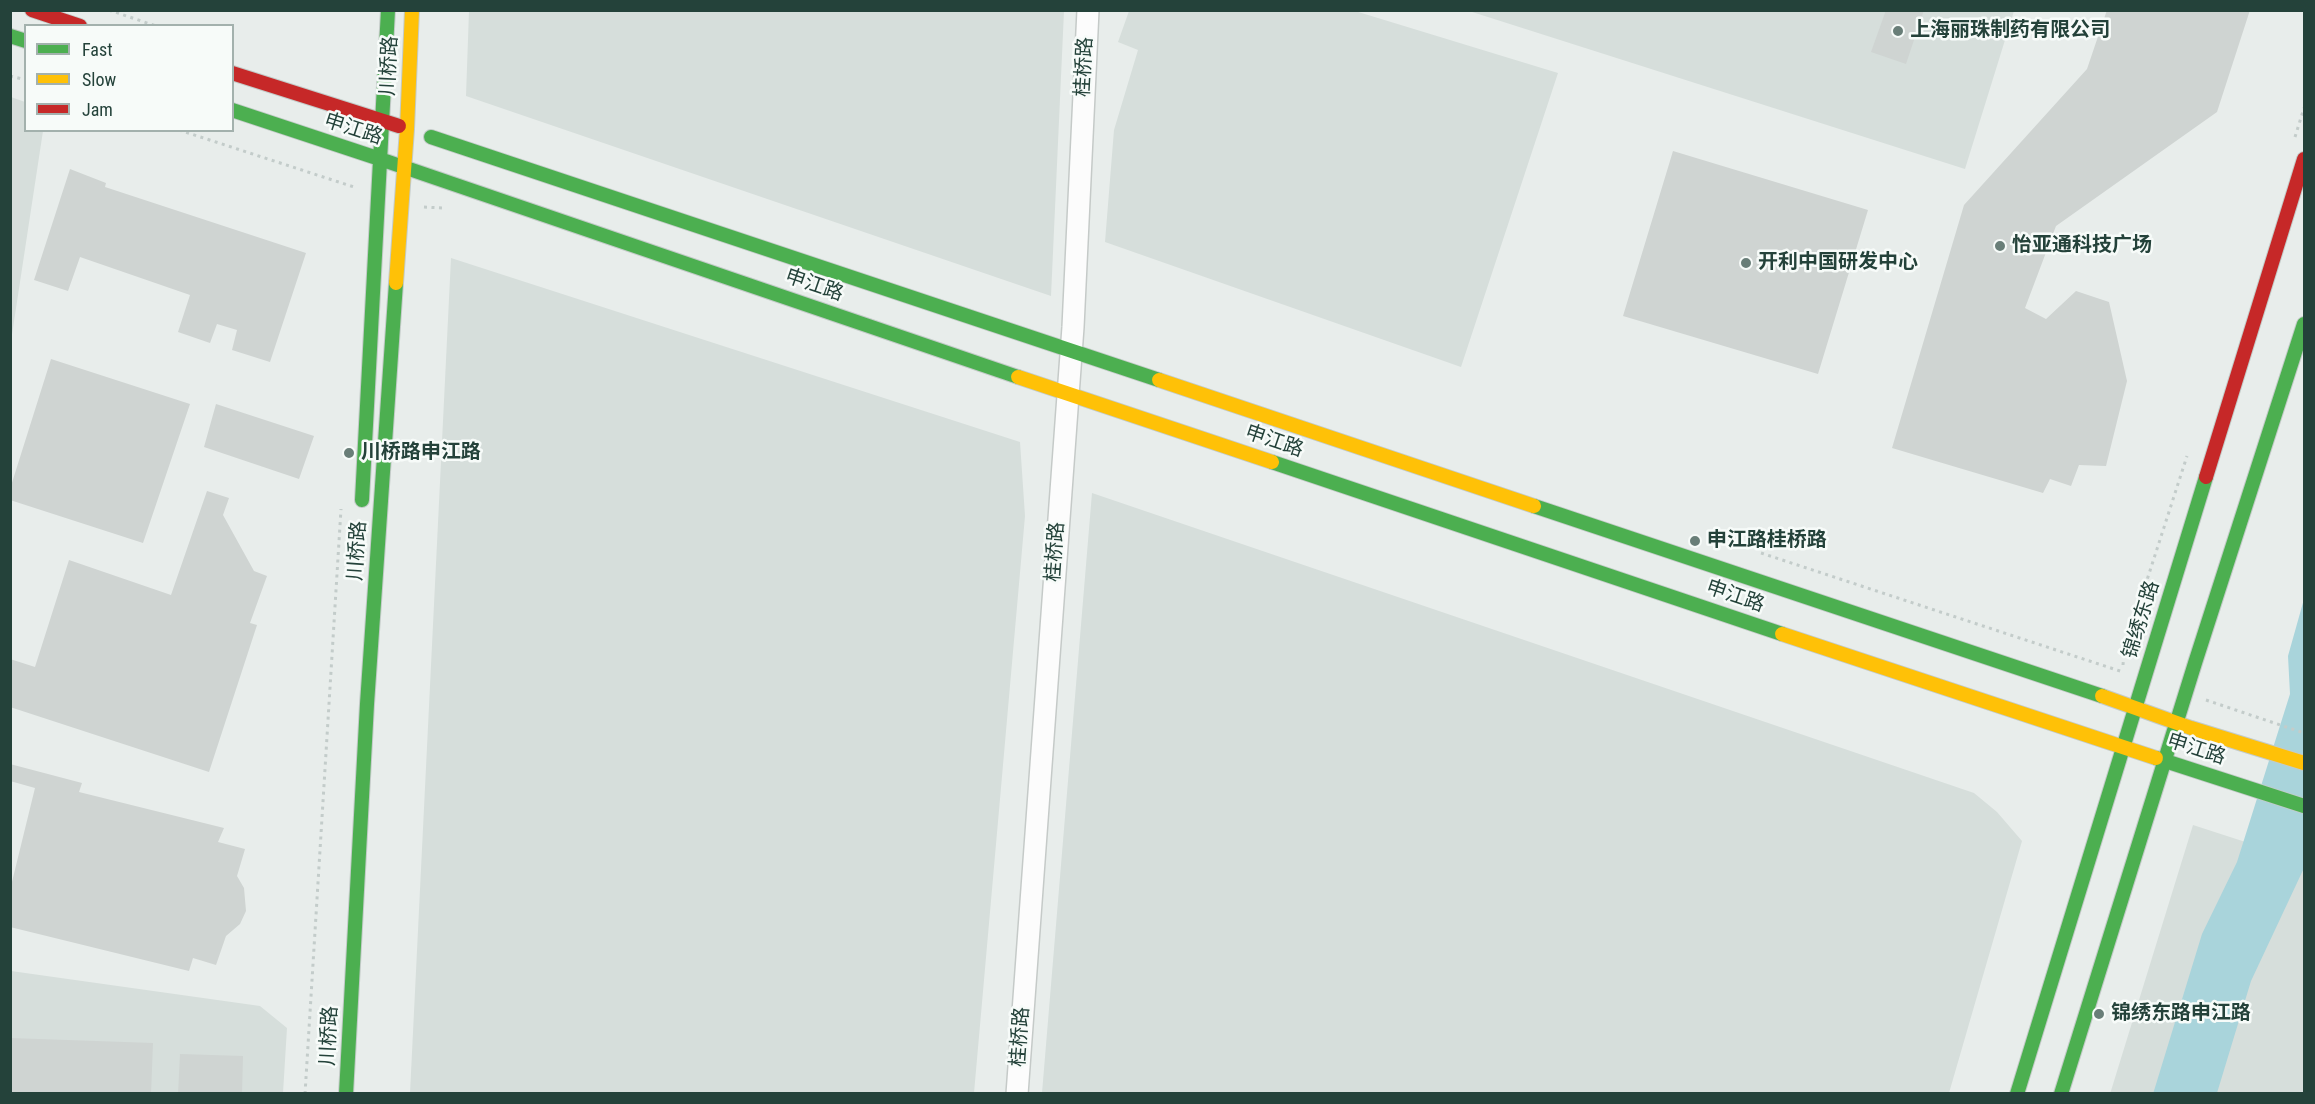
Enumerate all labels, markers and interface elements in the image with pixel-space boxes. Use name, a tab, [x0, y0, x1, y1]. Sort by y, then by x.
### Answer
place label: 上海丽珠制药有限公司	[1910, 19, 2110, 43]
legend	[24, 24, 234, 132]
marker: 上海丽珠制药有限公司	[1891, 24, 1905, 38]
street label: 川桥路	[376, 35, 404, 97]
street label: 桂桥路	[1071, 36, 1099, 98]
text: Fast	[82, 39, 113, 60]
text: Slow	[82, 69, 116, 90]
text: Jam	[82, 99, 113, 120]
street label: 申江路	[321, 109, 385, 151]
place label: 怡亚通科技广场	[2012, 234, 2152, 258]
marker: 怡亚通科技广场	[1993, 239, 2007, 253]
place label: 开利中国研发中心	[1758, 251, 1918, 275]
marker: 开利中国研发中心	[1739, 256, 1753, 270]
street label: 申江路	[782, 265, 846, 307]
street label: 申江路	[1242, 421, 1306, 463]
place label: 川桥路申江路	[361, 441, 481, 465]
marker: 川桥路申江路	[342, 446, 356, 460]
street label: 川桥路	[344, 520, 372, 582]
street label: 桂桥路	[1042, 521, 1070, 583]
place label: 申江路桂桥路	[1707, 529, 1827, 553]
marker: 申江路桂桥路	[1688, 534, 1702, 548]
street label: 申江路	[1703, 576, 1767, 618]
street label: 锦绣东路	[2119, 578, 2165, 662]
street label: 申江路	[2164, 729, 2228, 771]
place label: 锦绣东路申江路	[2111, 1002, 2251, 1026]
street label: 川桥路	[316, 1005, 344, 1067]
street label: 桂桥路	[1007, 1006, 1035, 1068]
marker: 锦绣东路申江路	[2092, 1007, 2106, 1021]

